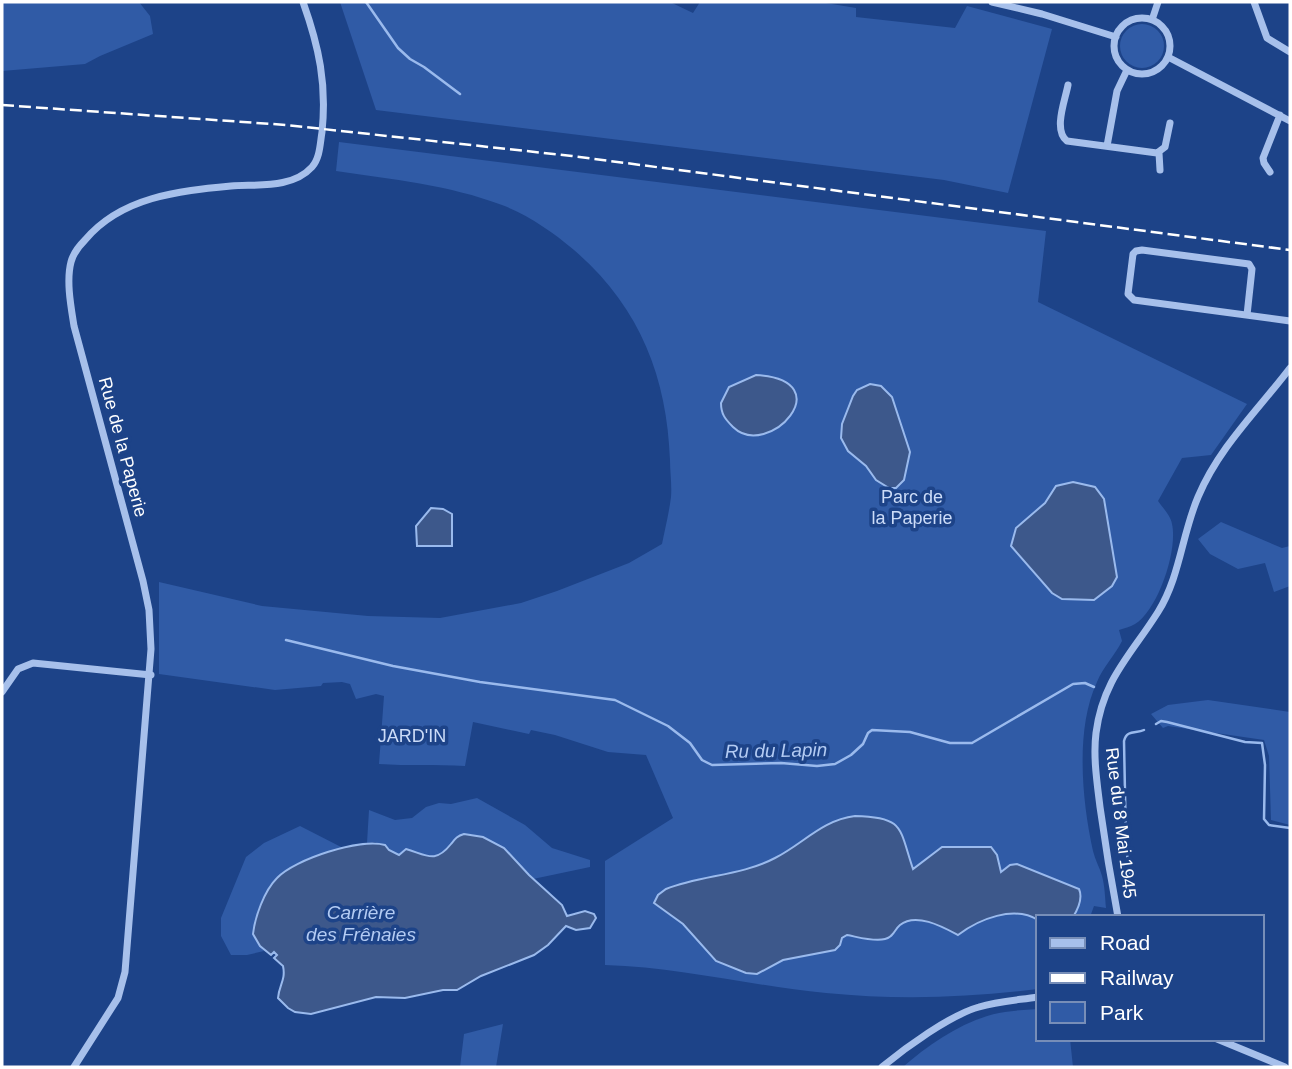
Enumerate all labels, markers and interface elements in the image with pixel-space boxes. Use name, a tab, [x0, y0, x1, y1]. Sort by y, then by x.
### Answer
street label: Rue de la Paperie	[95, 375, 151, 519]
park label: Parc de la Paperie	[871, 487, 953, 528]
park label: JARD'IN	[378, 726, 446, 746]
water label: Ru du Lapin	[725, 739, 827, 762]
street label: Rue du 8 Mai 1945	[1102, 746, 1140, 900]
water label: Carrière des Frênaies	[306, 902, 416, 945]
legend	[1036, 915, 1264, 1041]
text: Road	[1100, 931, 1150, 954]
text: Railway	[1100, 966, 1174, 989]
text: Park	[1100, 1001, 1144, 1024]

